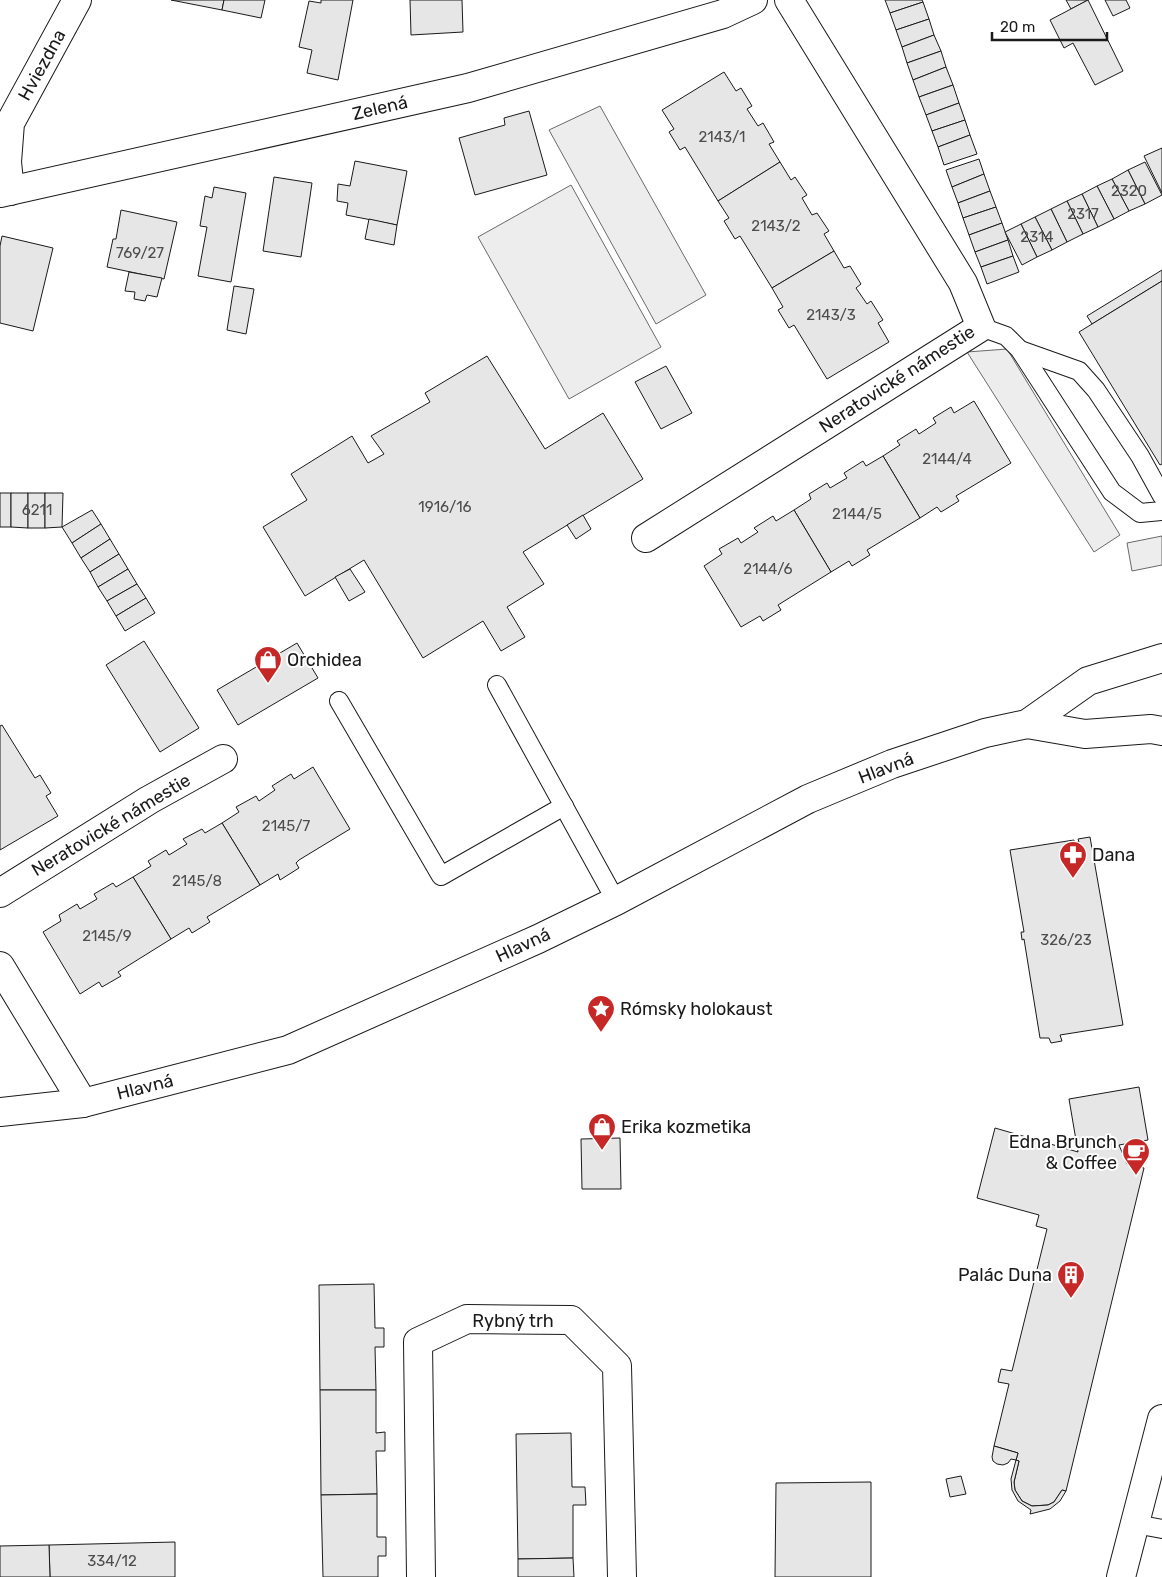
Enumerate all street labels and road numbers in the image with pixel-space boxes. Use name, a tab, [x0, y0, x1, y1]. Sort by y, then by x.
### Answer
street label: Hviezdna	[14, 26, 70, 104]
street label: Zelená	[350, 91, 410, 125]
street label: Neratovické námestie	[815, 320, 979, 438]
street label: Hlavná	[855, 747, 917, 789]
street label: Neratovické námestie	[28, 769, 194, 881]
street label: Hlavná	[492, 923, 554, 967]
street label: Hlavná	[114, 1069, 176, 1105]
street label: Rybný trh	[472, 1310, 554, 1332]

